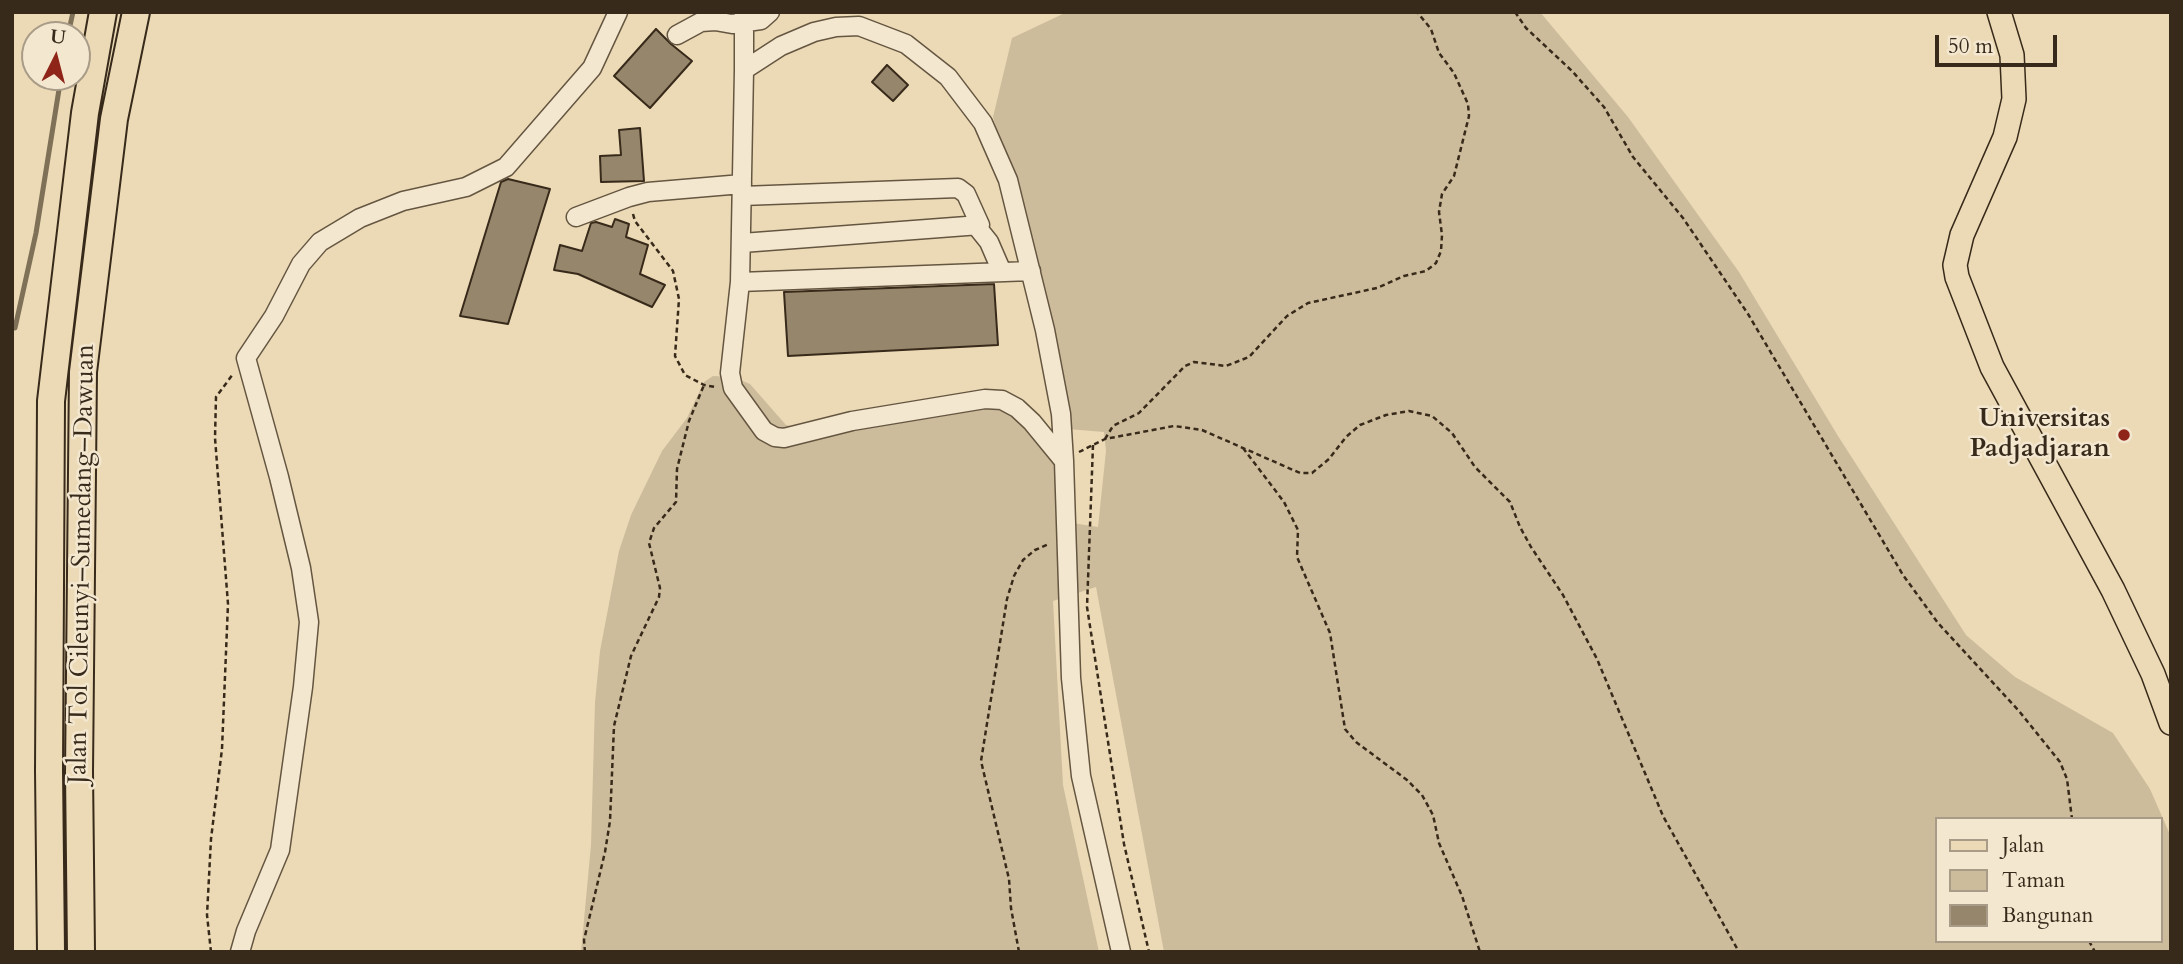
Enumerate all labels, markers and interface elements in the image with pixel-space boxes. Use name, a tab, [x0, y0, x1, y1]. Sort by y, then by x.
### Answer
north arrow	[21, 21, 91, 91]
scale bar	[1938, 21, 2060, 65]
text: U	[49, 23, 67, 51]
text: 50 m	[1948, 32, 1993, 61]
street label: Jalan Tol Cileunyi–Sumedang–Dawuan	[64, 344, 102, 784]
place label: Universitas Padjadjaran	[1970, 404, 2110, 466]
marker: Universitas Padjadjaran	[2116, 427, 2132, 443]
legend	[1934, 817, 2162, 943]
text: Jalan	[2002, 831, 2045, 860]
text: Taman	[2002, 866, 2065, 895]
text: Bangunan	[2002, 901, 2094, 930]

